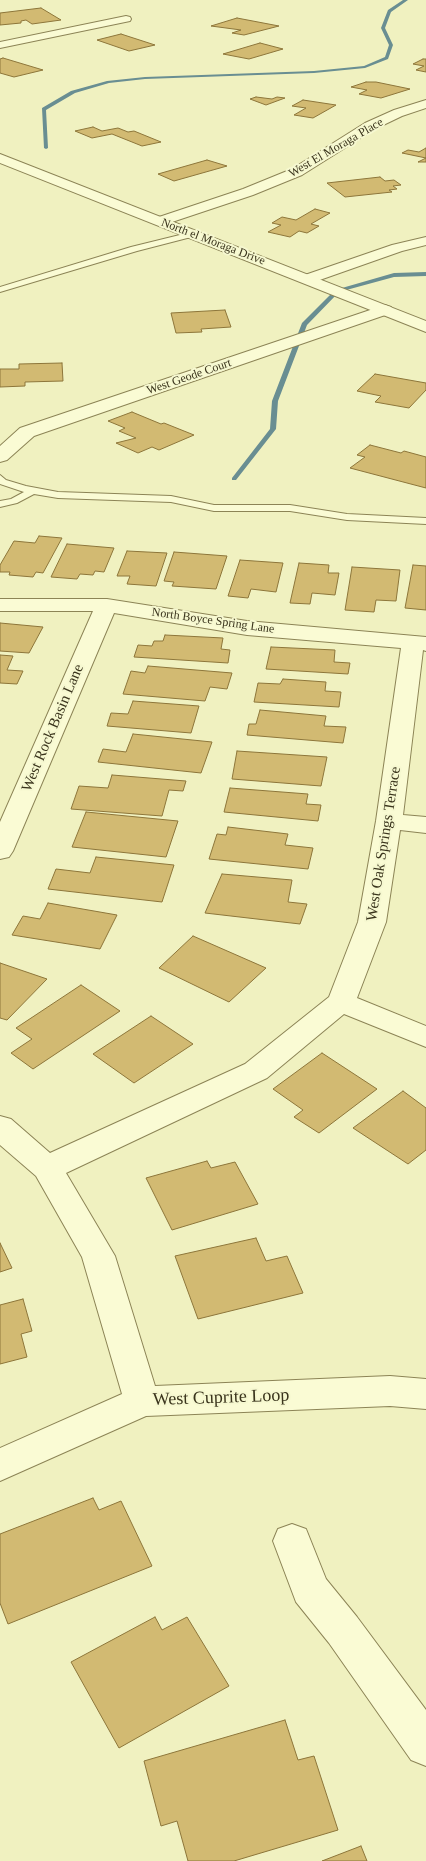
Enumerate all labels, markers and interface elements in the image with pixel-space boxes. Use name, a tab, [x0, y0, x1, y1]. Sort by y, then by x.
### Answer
street label: West El Moraga Place	[286, 115, 386, 181]
street label: North el Moraga Drive	[159, 216, 267, 268]
street label: West Geode Court	[145, 356, 233, 398]
street label: North Boyce Spring Lane	[151, 605, 275, 637]
street label: West Rock Basin Lane	[18, 662, 88, 794]
street label: West Oak Springs Terrace	[363, 765, 405, 923]
street label: West Cuprite Loop	[152, 1385, 290, 1411]

